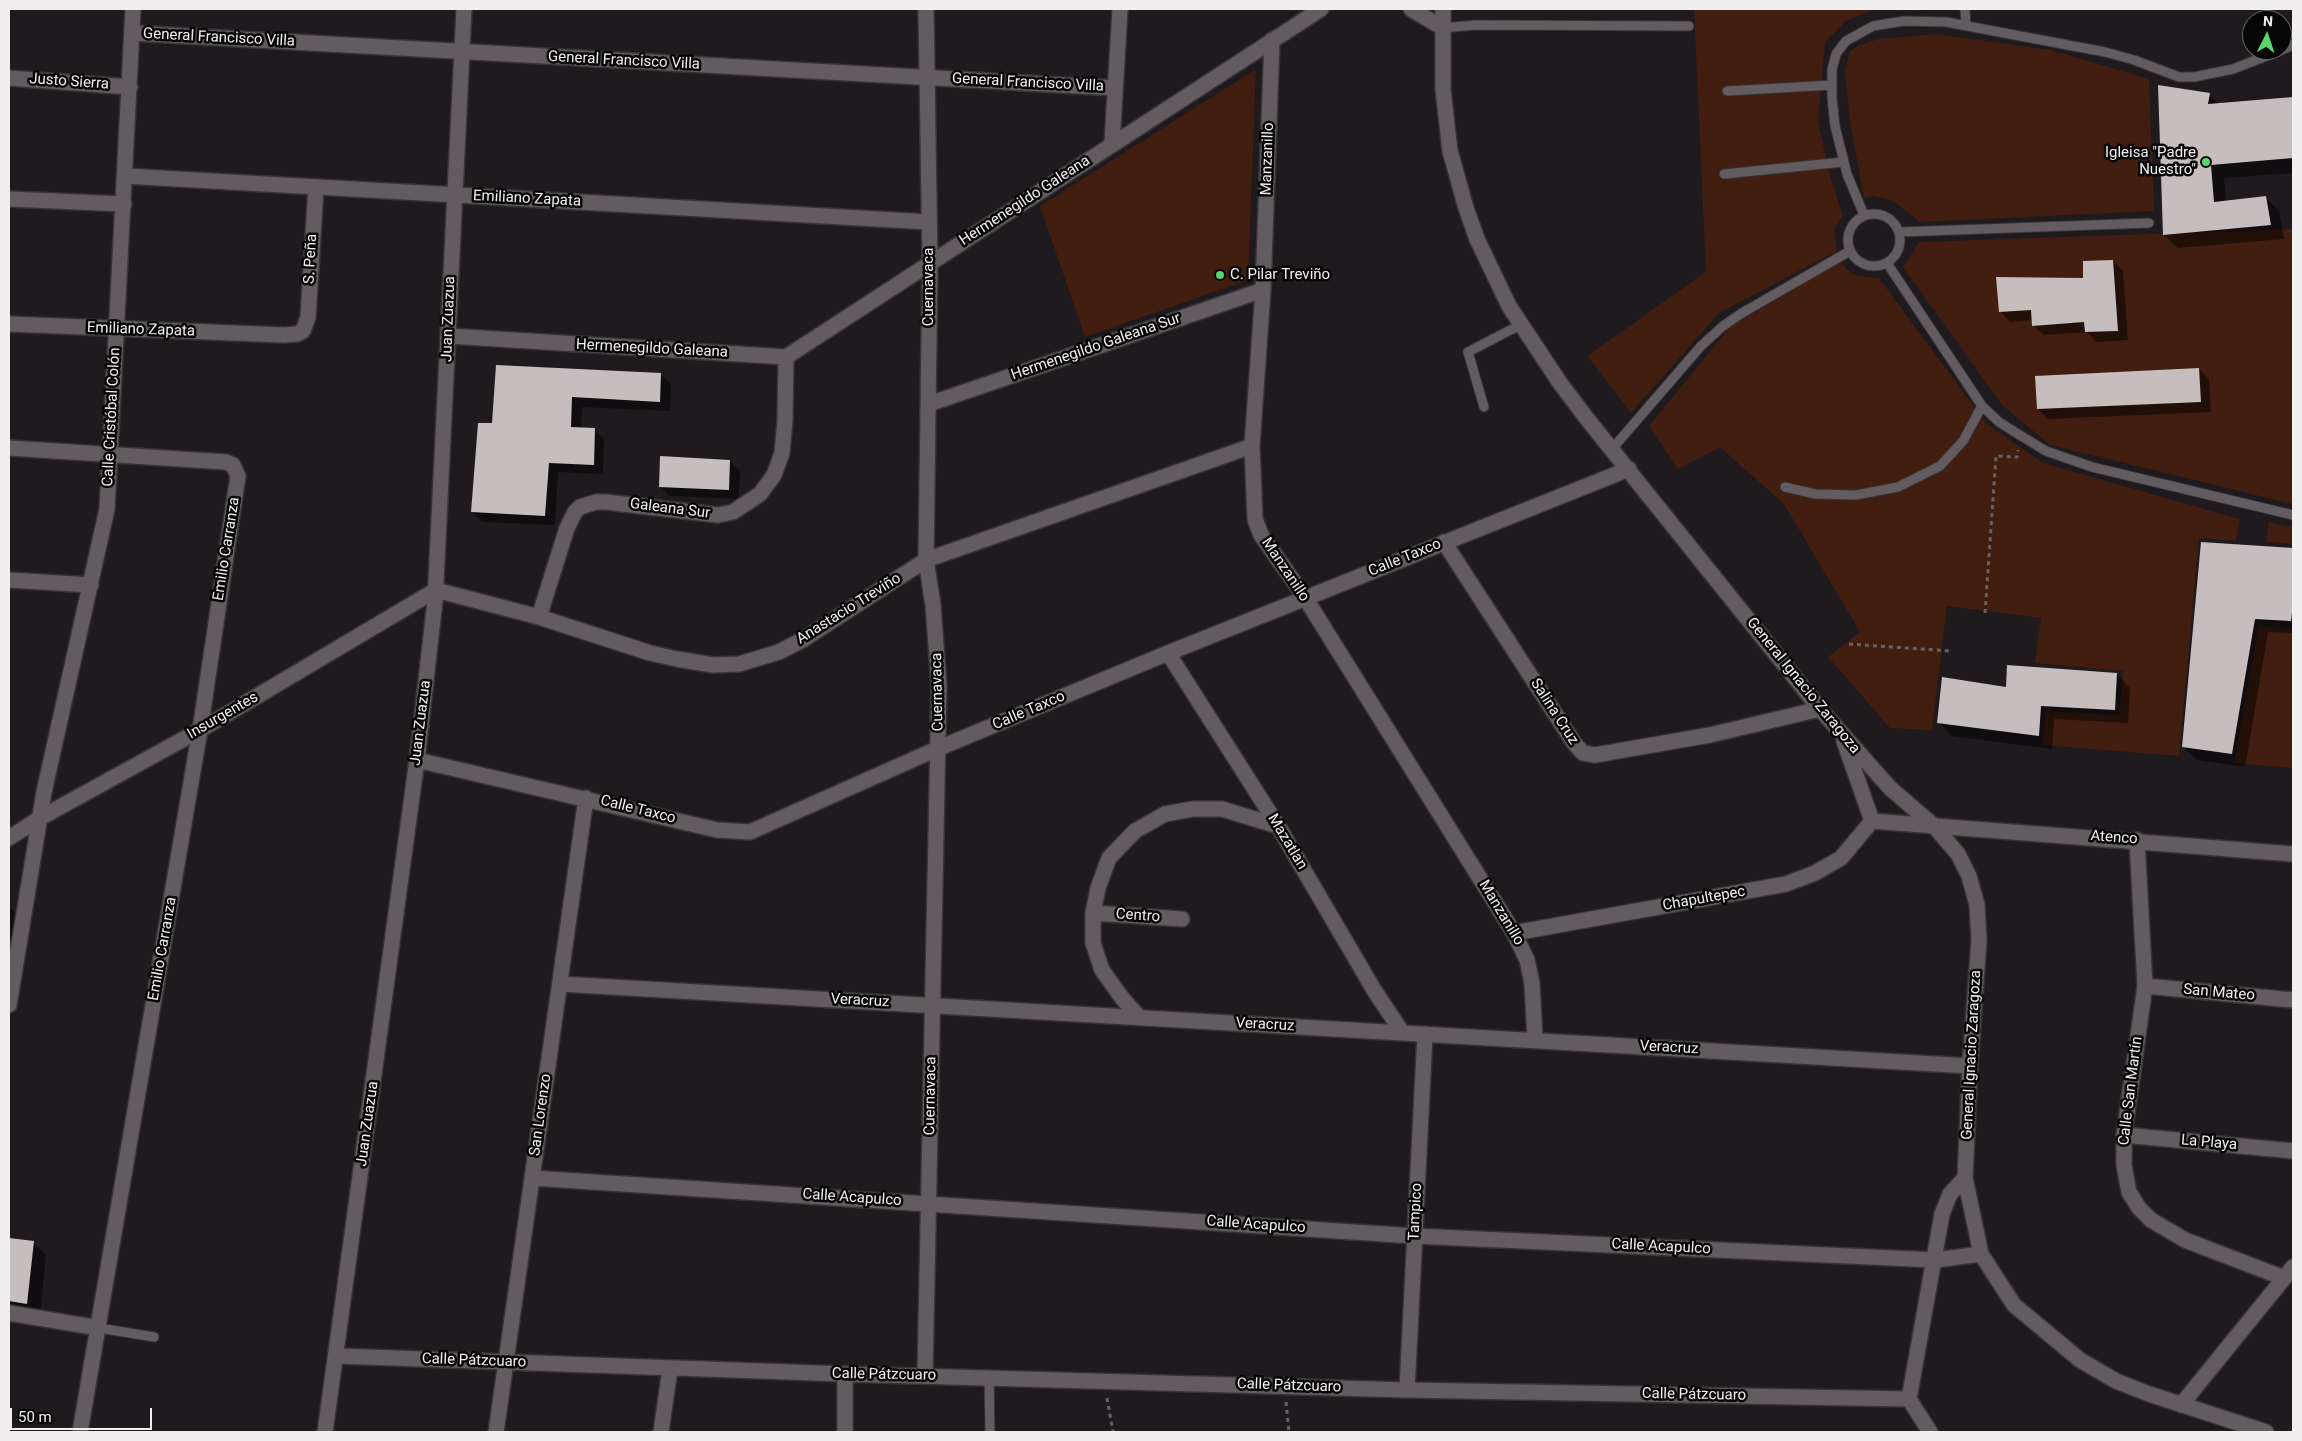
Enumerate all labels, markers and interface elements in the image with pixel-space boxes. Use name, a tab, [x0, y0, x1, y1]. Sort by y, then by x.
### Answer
north arrow	[2242, 10, 2292, 60]
text: N	[2262, 13, 2273, 29]
street label: General Francisco Villa	[143, 25, 295, 51]
street label: General Francisco Villa	[548, 48, 700, 74]
street label: Justo Sierra	[29, 70, 109, 94]
street label: General Francisco Villa	[952, 70, 1104, 96]
street label: Manzanillo	[1258, 122, 1278, 196]
place label: Igleisa "Padre Nuestro"	[2105, 144, 2196, 179]
street label: Hermenegildo Galeana	[956, 152, 1094, 250]
marker: Igleisa "Padre Nuestro"	[2200, 156, 2212, 168]
street label: Emiliano Zapata	[473, 187, 581, 211]
street label: S. Peña	[301, 233, 321, 285]
street label: Cuernavaca	[920, 248, 938, 326]
place label: C. Pilar Treviño	[1230, 266, 1330, 284]
marker: C. Pilar Treviño	[1214, 269, 1226, 281]
street label: Juan Zuazua	[439, 276, 459, 362]
street label: Hermenegildo Galeana Sur	[1009, 309, 1183, 385]
street label: Emiliano Zapata	[87, 319, 195, 341]
street label: Hermenegildo Galeana	[576, 336, 728, 362]
street label: Calle Cristóbal Colón	[99, 347, 125, 487]
street label: Galeana Sur	[629, 495, 711, 523]
street label: Emilio Carranza	[210, 496, 244, 602]
street label: Manzanillo	[1257, 535, 1313, 605]
street label: Calle Taxco	[1366, 535, 1444, 581]
street label: Anastacio Treviño	[793, 570, 905, 648]
street label: General Ignacio Zaragoza	[1743, 614, 1863, 758]
street label: Cuernavaca	[928, 652, 948, 732]
street label: Salina Cruz	[1526, 676, 1582, 748]
street label: Juan Zuazua	[407, 679, 435, 767]
street label: Calle Taxco	[990, 688, 1068, 734]
street label: Insurgentes	[184, 689, 262, 743]
street label: Calle Taxco	[599, 792, 677, 828]
street label: Mazatlan	[1263, 811, 1311, 873]
street label: Atenco	[2090, 827, 2138, 849]
street label: Manzanillo	[1475, 877, 1527, 949]
street label: Chapultepec	[1661, 883, 1747, 915]
street label: Emilio Carranza	[145, 896, 181, 1002]
street label: Centro	[1115, 905, 1161, 927]
street label: General Ignacio Zaragoza	[1959, 970, 1985, 1140]
street label: San Mateo	[2182, 981, 2256, 1005]
street label: Veracruz	[830, 990, 890, 1012]
street label: Veracruz	[1235, 1014, 1295, 1036]
street label: Calle San Martín	[2115, 1036, 2147, 1146]
street label: Veracruz	[1639, 1037, 1699, 1059]
street label: Cuernavaca	[921, 1056, 941, 1136]
street label: San Lorenzo	[526, 1073, 556, 1157]
street label: Juan Zuazua	[353, 1080, 383, 1168]
street label: La Playa	[2180, 1132, 2238, 1154]
street label: Tampico	[1405, 1183, 1427, 1241]
street label: Calle Acapulco	[802, 1186, 902, 1210]
street label: Calle Acapulco	[1206, 1213, 1306, 1237]
street label: Calle Acapulco	[1611, 1235, 1711, 1259]
street label: Calle Pátzcuaro	[421, 1350, 527, 1372]
street label: Calle Pátzcuaro	[832, 1365, 936, 1385]
street label: Calle Pátzcuaro	[1236, 1375, 1342, 1397]
street label: Calle Pátzcuaro	[1642, 1385, 1746, 1405]
scale bar	[12, 1398, 155, 1430]
text: 50 m	[18, 1408, 52, 1426]

